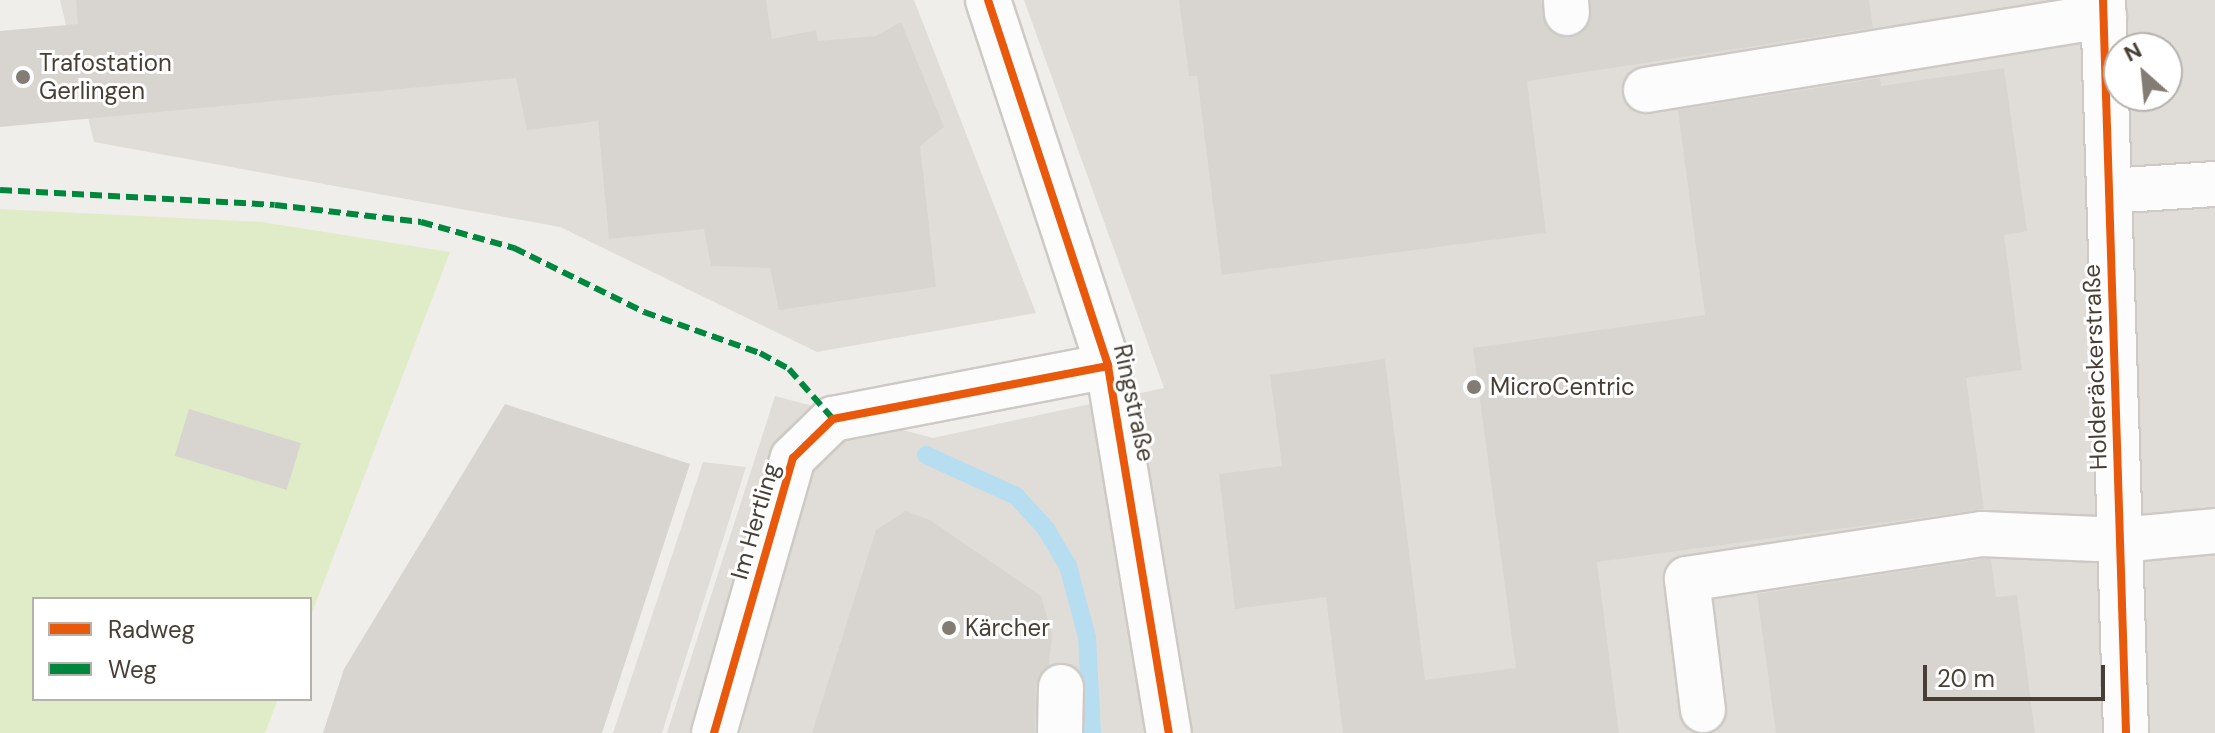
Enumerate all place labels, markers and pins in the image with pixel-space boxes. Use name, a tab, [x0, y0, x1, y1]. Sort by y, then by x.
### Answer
place label: Trafostation Gerlingen	[39, 49, 172, 105]
marker: Trafostation Gerlingen	[14, 68, 32, 86]
place label: MicroCentric	[1490, 373, 1635, 401]
marker: MicroCentric	[1465, 378, 1483, 396]
place label: Kärcher	[965, 614, 1050, 642]
marker: Kärcher	[940, 619, 958, 637]

